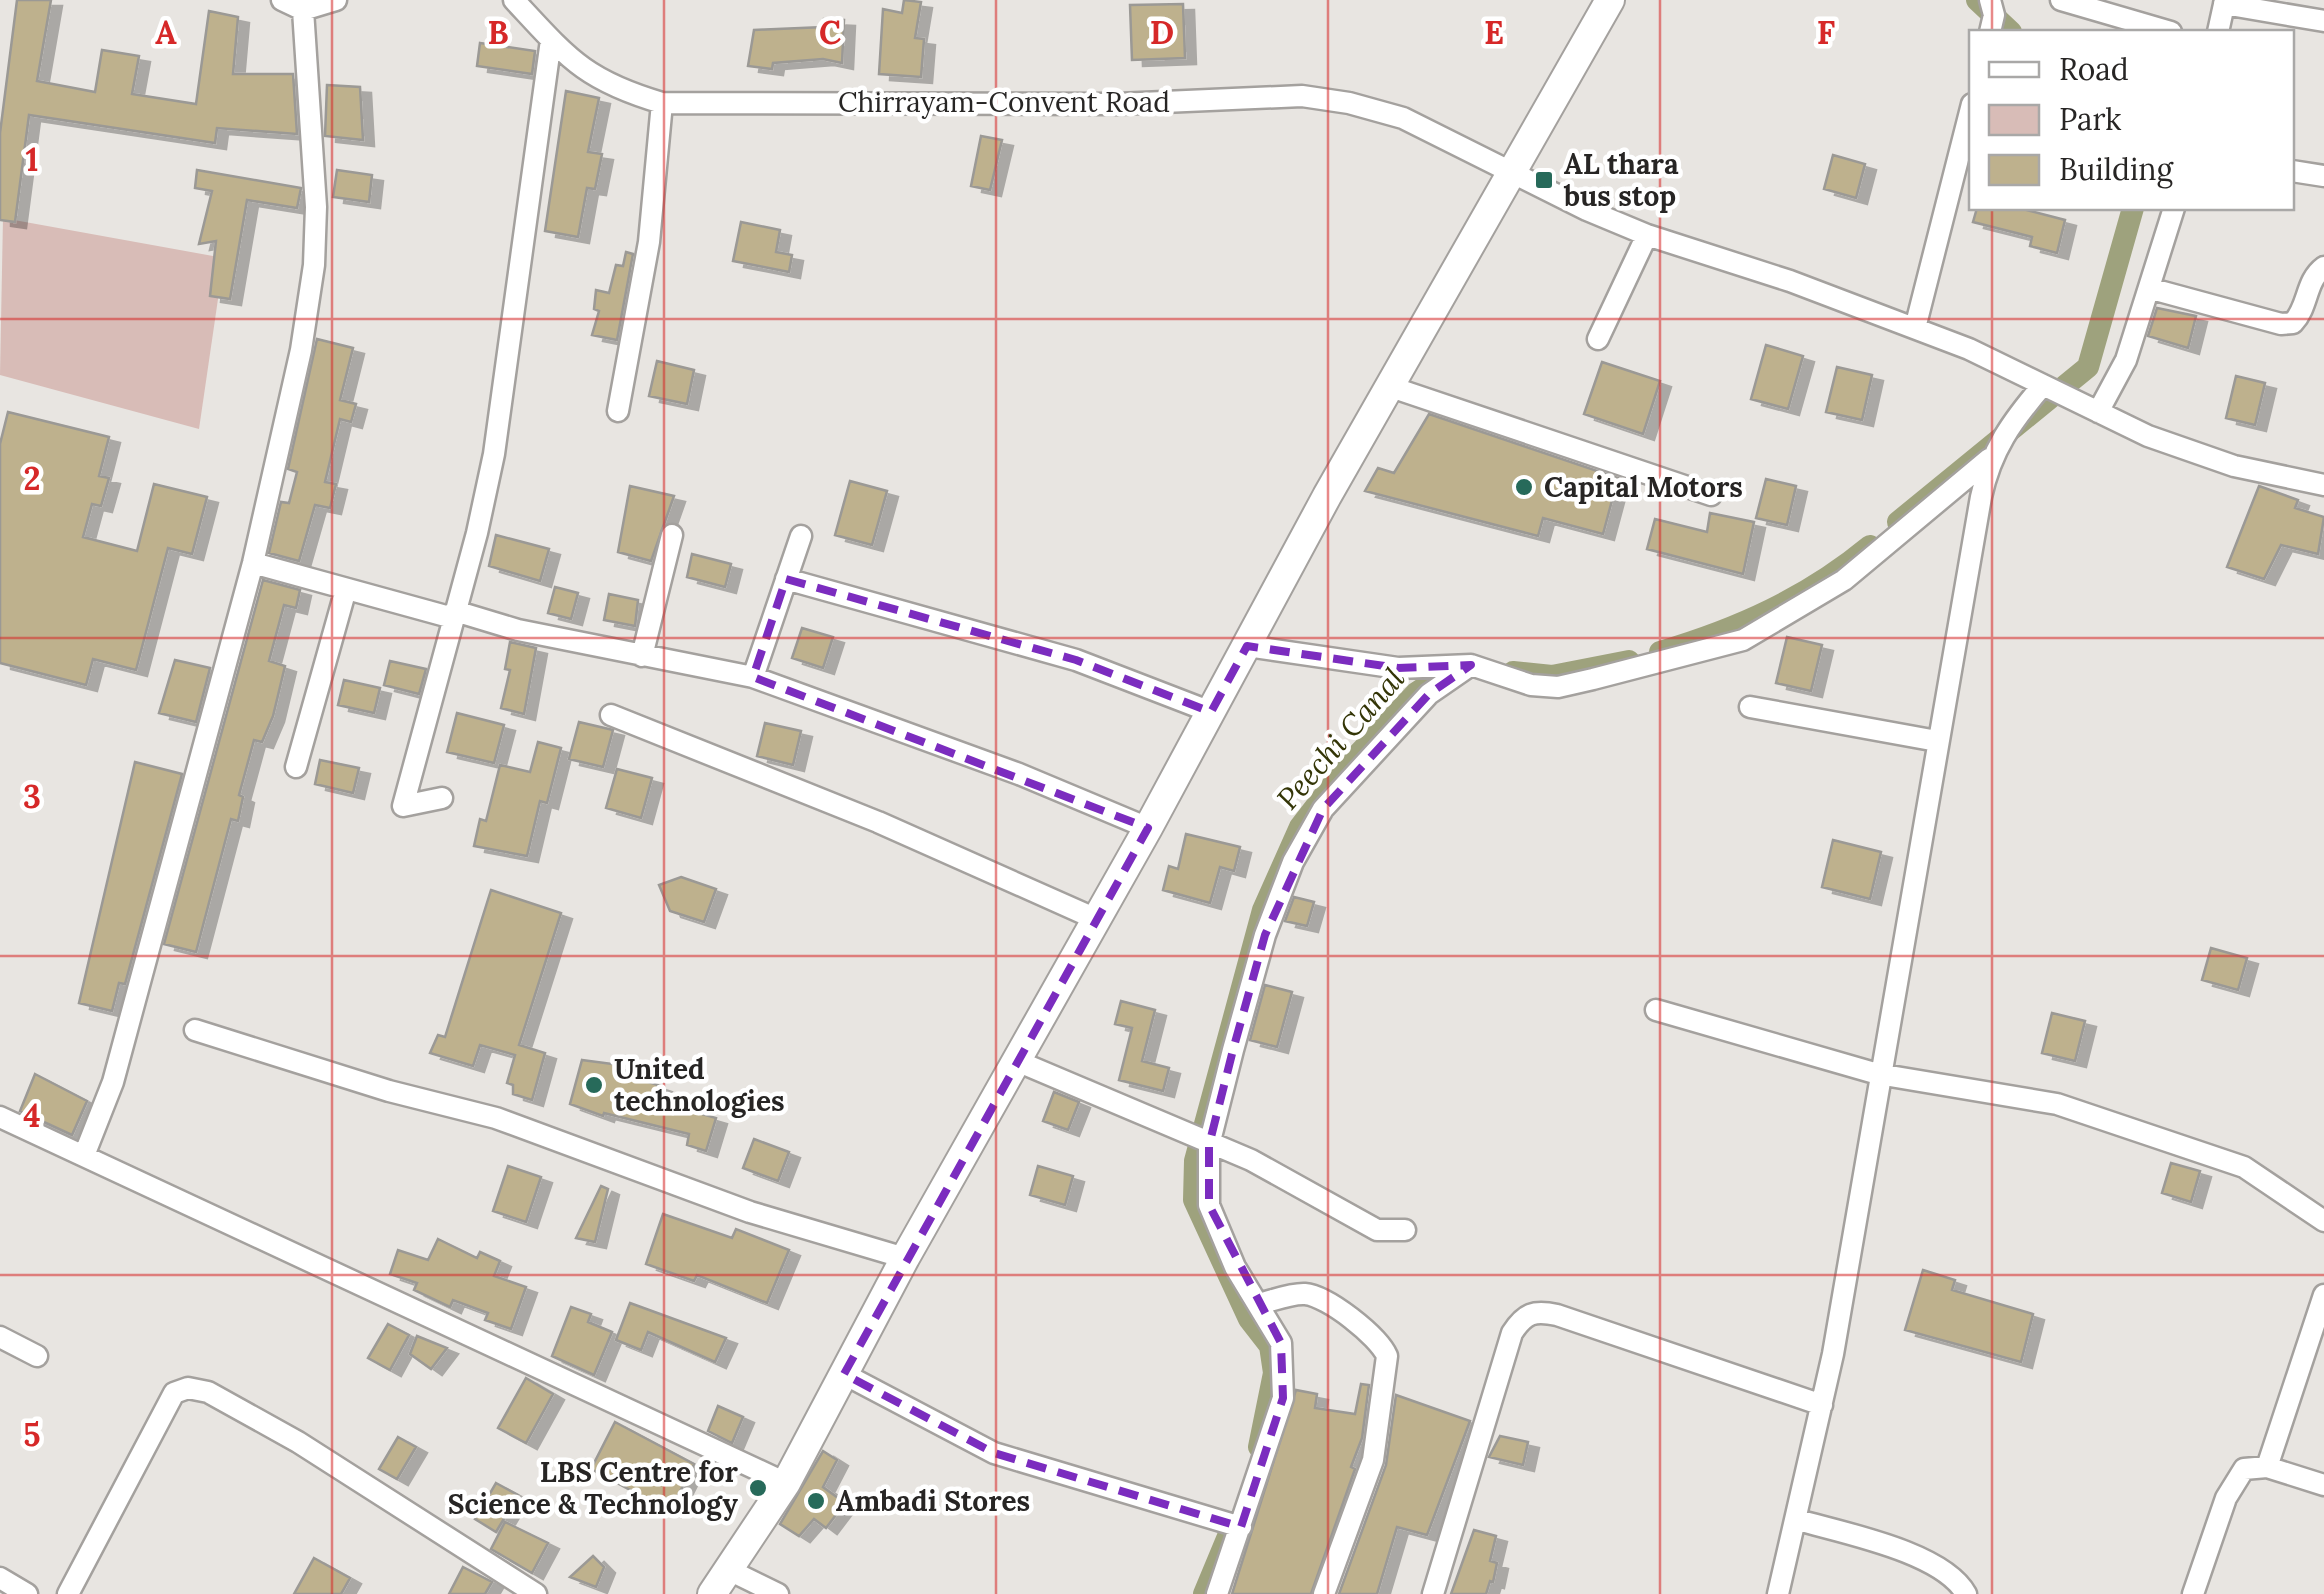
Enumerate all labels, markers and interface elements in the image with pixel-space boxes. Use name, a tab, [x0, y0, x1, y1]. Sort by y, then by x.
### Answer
text: A	[155, 12, 177, 53]
text: B	[487, 12, 509, 53]
text: C	[819, 12, 841, 53]
text: D	[1150, 12, 1174, 53]
text: E	[1484, 12, 1504, 53]
text: F	[1817, 12, 1835, 53]
legend	[1969, 30, 2294, 210]
text: Road	[2059, 50, 2129, 88]
street label: Chirrayam-Convent Road	[838, 84, 1170, 120]
text: Park	[2059, 100, 2121, 138]
text: 1	[26, 139, 39, 180]
place label: AL thara bus stop	[1563, 146, 1679, 214]
text: Building	[2059, 150, 2175, 189]
marker: AL thara bus stop	[1533, 169, 1555, 191]
text: 2	[23, 458, 41, 499]
place label: Capital Motors	[1544, 469, 1743, 505]
marker: Capital Motors	[1513, 476, 1535, 498]
water label: Peechi Canal	[1268, 659, 1412, 817]
text: 3	[23, 776, 41, 817]
place label: United technologies	[614, 1051, 785, 1119]
marker: United technologies	[583, 1074, 605, 1096]
text: 4	[23, 1095, 41, 1136]
text: 5	[23, 1414, 41, 1455]
place label: LBS Centre for Science & Technology	[448, 1454, 739, 1522]
marker: LBS Centre for Science & Technology	[747, 1477, 769, 1499]
place label: Ambadi Stores	[836, 1483, 1030, 1519]
marker: Ambadi Stores	[805, 1490, 827, 1512]

